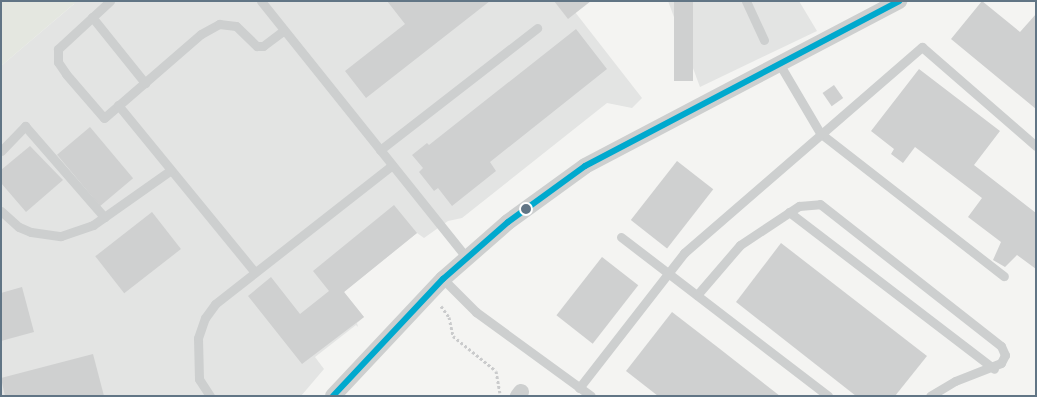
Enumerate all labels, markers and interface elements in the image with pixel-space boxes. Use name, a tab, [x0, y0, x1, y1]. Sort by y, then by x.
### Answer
unlabelled marker	[521, 204, 531, 214]

